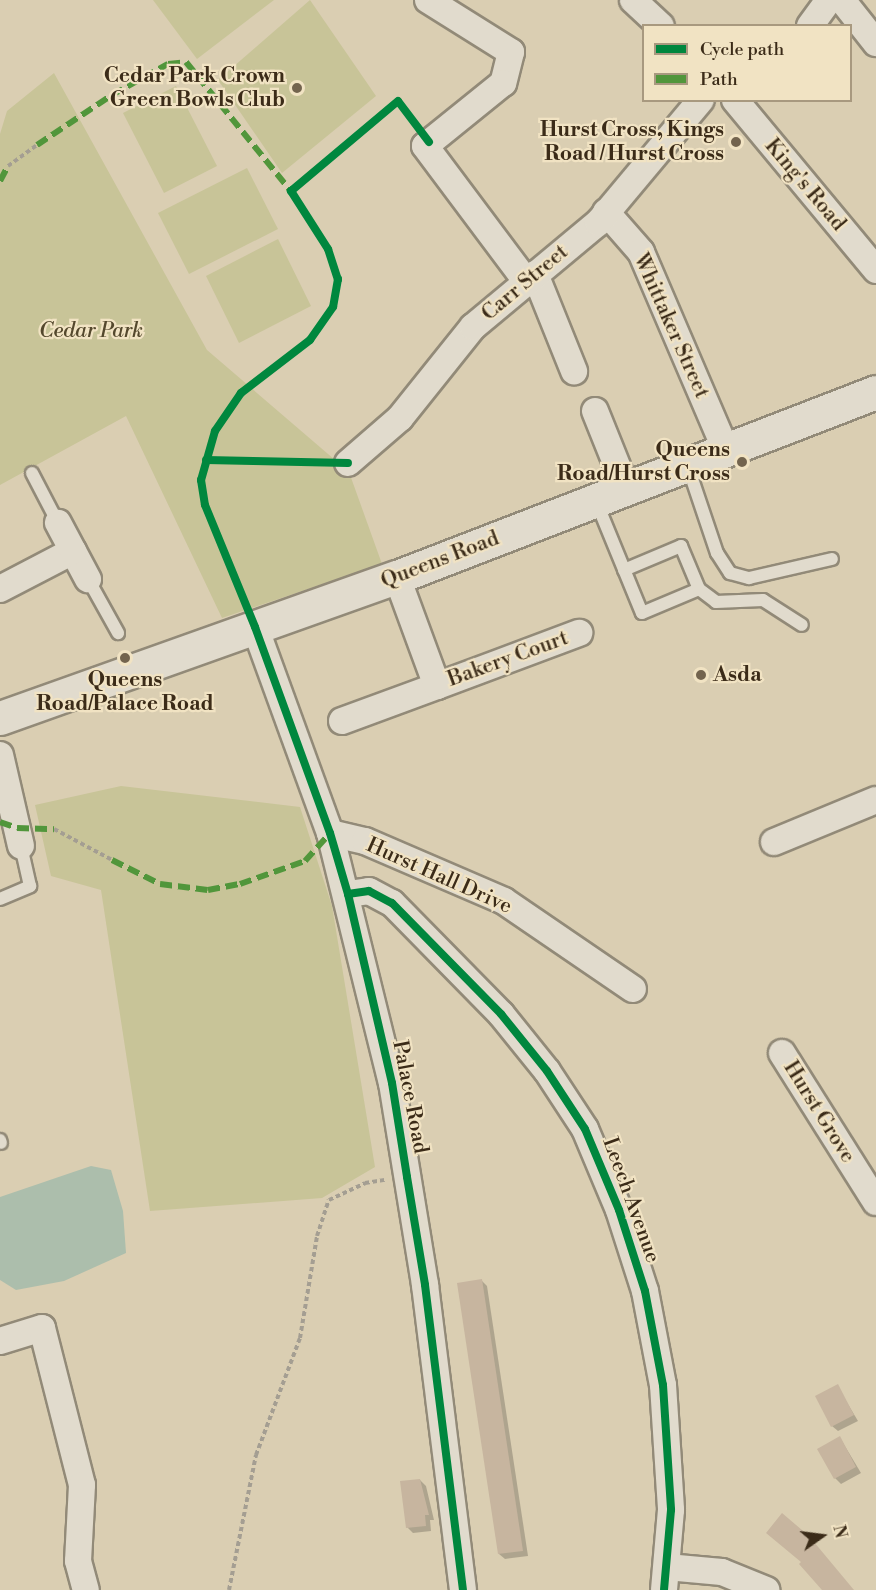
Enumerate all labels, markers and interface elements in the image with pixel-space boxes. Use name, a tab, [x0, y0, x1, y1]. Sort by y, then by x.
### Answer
legend	[642, 24, 852, 102]
text: Cycle path	[700, 38, 784, 61]
place label: Cedar Park Crown Green Bowls Club	[104, 63, 285, 113]
text: Path	[700, 68, 738, 91]
marker: Cedar Park Crown Green Bowls Club	[290, 81, 304, 95]
place label: Hurst Cross, Kings Road / Hurst Cross	[540, 117, 724, 167]
street label: King's Road	[759, 134, 851, 236]
marker: Hurst Cross, Kings Road / Hurst Cross	[729, 135, 743, 149]
street label: Carr Street	[477, 240, 573, 326]
street label: Whittaker Street	[628, 250, 714, 402]
park label: Cedar Park	[39, 318, 143, 344]
place label: Queens Road/Hurst Cross	[557, 437, 730, 487]
marker: Queens Road/Hurst Cross	[735, 455, 749, 469]
street label: Queens Road	[377, 526, 503, 594]
street label: Bakery Court	[444, 626, 572, 692]
marker: Queens Road/Palace Road	[118, 651, 132, 665]
place label: Asda	[713, 662, 762, 688]
place label: Queens Road/Palace Road	[36, 667, 214, 717]
marker: Asda	[694, 668, 708, 682]
street label: Hurst Hall Drive	[362, 833, 516, 919]
street label: Palace Road	[387, 1038, 433, 1156]
street label: Hurst Grove	[778, 1056, 860, 1168]
street label: Leech Avenue	[597, 1134, 665, 1266]
north arrow	[792, 1506, 852, 1566]
text: N	[828, 1523, 851, 1540]

